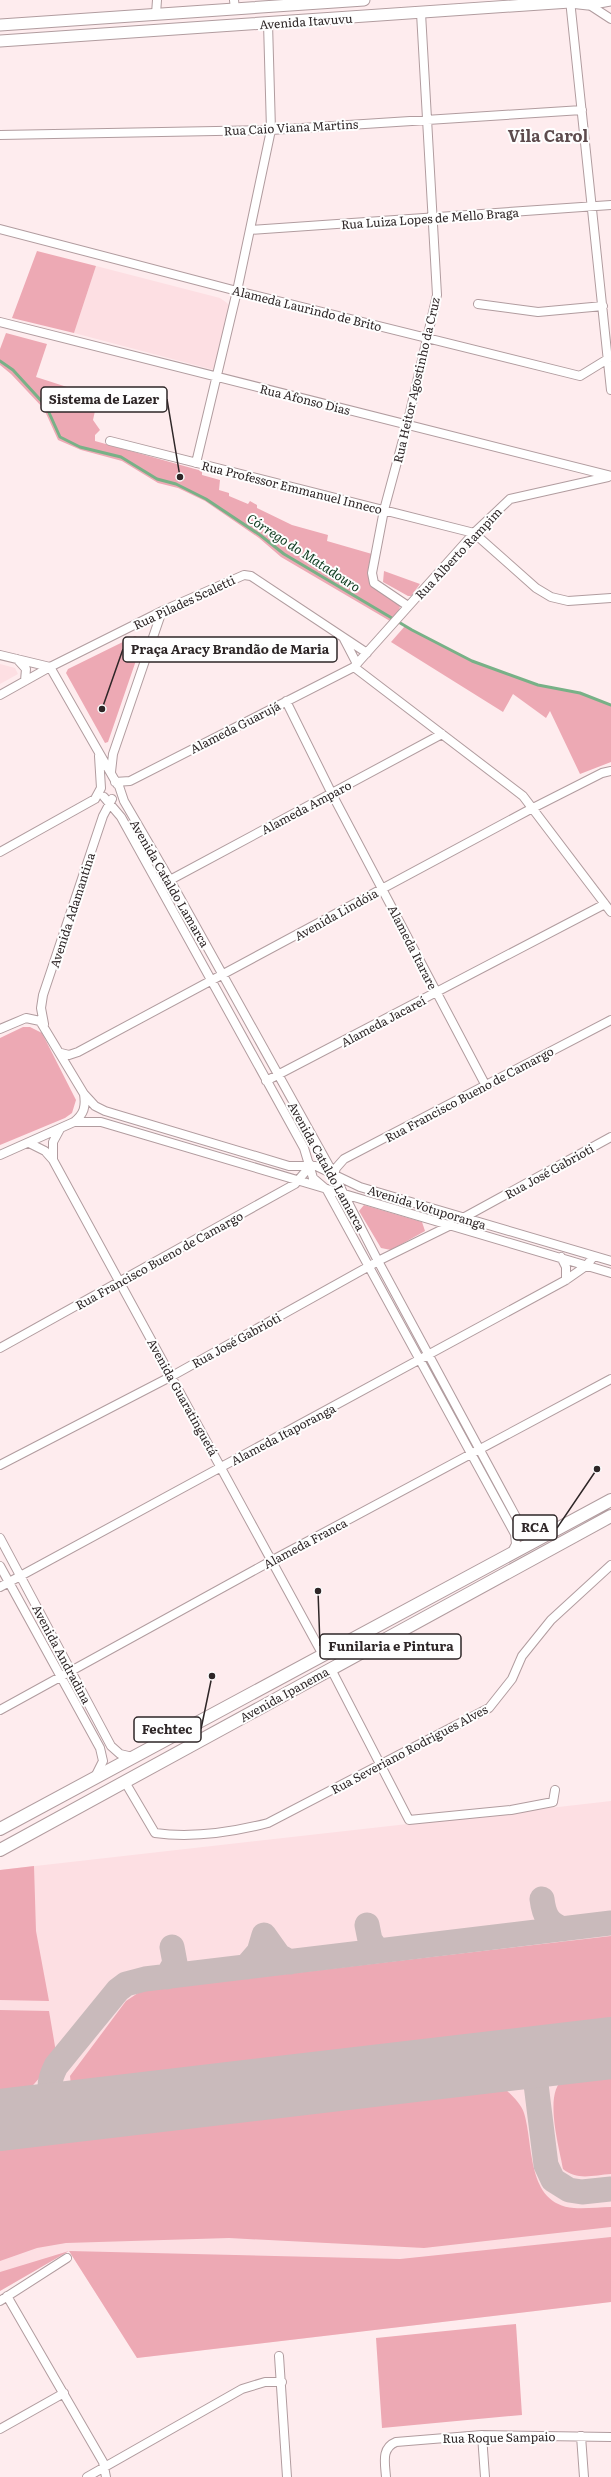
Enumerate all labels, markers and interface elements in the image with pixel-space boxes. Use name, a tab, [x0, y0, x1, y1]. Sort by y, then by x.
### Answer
street label: Avenida Itavuvu	[259, 9, 354, 33]
street label: Rua Caio Viana Martins	[223, 114, 359, 140]
district label: Vila Carol	[508, 123, 588, 147]
street label: Rua Luiza Lopes de Mello Braga	[340, 203, 520, 233]
street label: Alameda Laurindo de Brito	[230, 281, 384, 335]
street label: Rua Heitor Agostinho da Cruz	[388, 295, 444, 465]
street label: Rua Afonso Dias	[258, 379, 353, 419]
callout: Sistema de Lazer	[41, 387, 167, 412]
text: Sistema de Lazer	[49, 389, 159, 408]
street label: Rua Professor Emmanuel Inneco	[200, 456, 384, 518]
street label: Rua Alberto Rampim	[410, 503, 506, 603]
water label: Córrego do Matadouro	[244, 508, 364, 596]
street label: Rua Pilades Scaletti	[130, 570, 238, 634]
callout: Praça Aracy Brandão de Maria	[123, 637, 337, 662]
text: Praça Aracy Brandão de Maria	[131, 639, 330, 658]
street label: Alameda Guarujá	[187, 696, 284, 758]
street label: Alameda Amparo	[258, 776, 354, 838]
street label: Avenida Cataldo Lamarca	[126, 816, 214, 951]
street label: Avenida Adamantina	[45, 850, 99, 970]
street label: Avenida Lindóia	[291, 883, 382, 944]
street label: Alameda Itarare	[384, 902, 442, 992]
street label: Alameda Jacareí	[337, 991, 429, 1051]
street label: Rua Francisco Bueno de Camargo	[381, 1042, 557, 1146]
street label: Avenida Cataldo Lamarca	[284, 1098, 370, 1234]
street label: Rua José Gabrioti	[501, 1139, 597, 1203]
street label: Avenida Votuporanga	[366, 1180, 489, 1234]
street label: Rua Francisco Bueno de Camargo	[72, 1206, 246, 1314]
street label: Rua José Gabrioti	[188, 1308, 284, 1372]
street label: Avenida Guaratinguetá	[143, 1335, 223, 1460]
street label: Alameda Itaporanga	[227, 1399, 339, 1469]
street label: Alameda Franca	[260, 1513, 351, 1573]
callout: RCA	[513, 1515, 557, 1540]
text: RCA	[521, 1517, 549, 1536]
street label: Avenida Andradina	[28, 1601, 96, 1707]
callout: Funilaria e Pintura	[320, 1634, 461, 1659]
text: Funilaria e Pintura	[328, 1636, 454, 1655]
street label: Avenida Ipanema	[236, 1662, 332, 1726]
street label: Rua Severiano Rodrigues Alves	[327, 1700, 491, 1798]
callout: Fechtec	[134, 1717, 201, 1742]
text: Fechtec	[142, 1719, 192, 1738]
street label: Rua Roque Sampaio	[442, 2427, 556, 2447]

